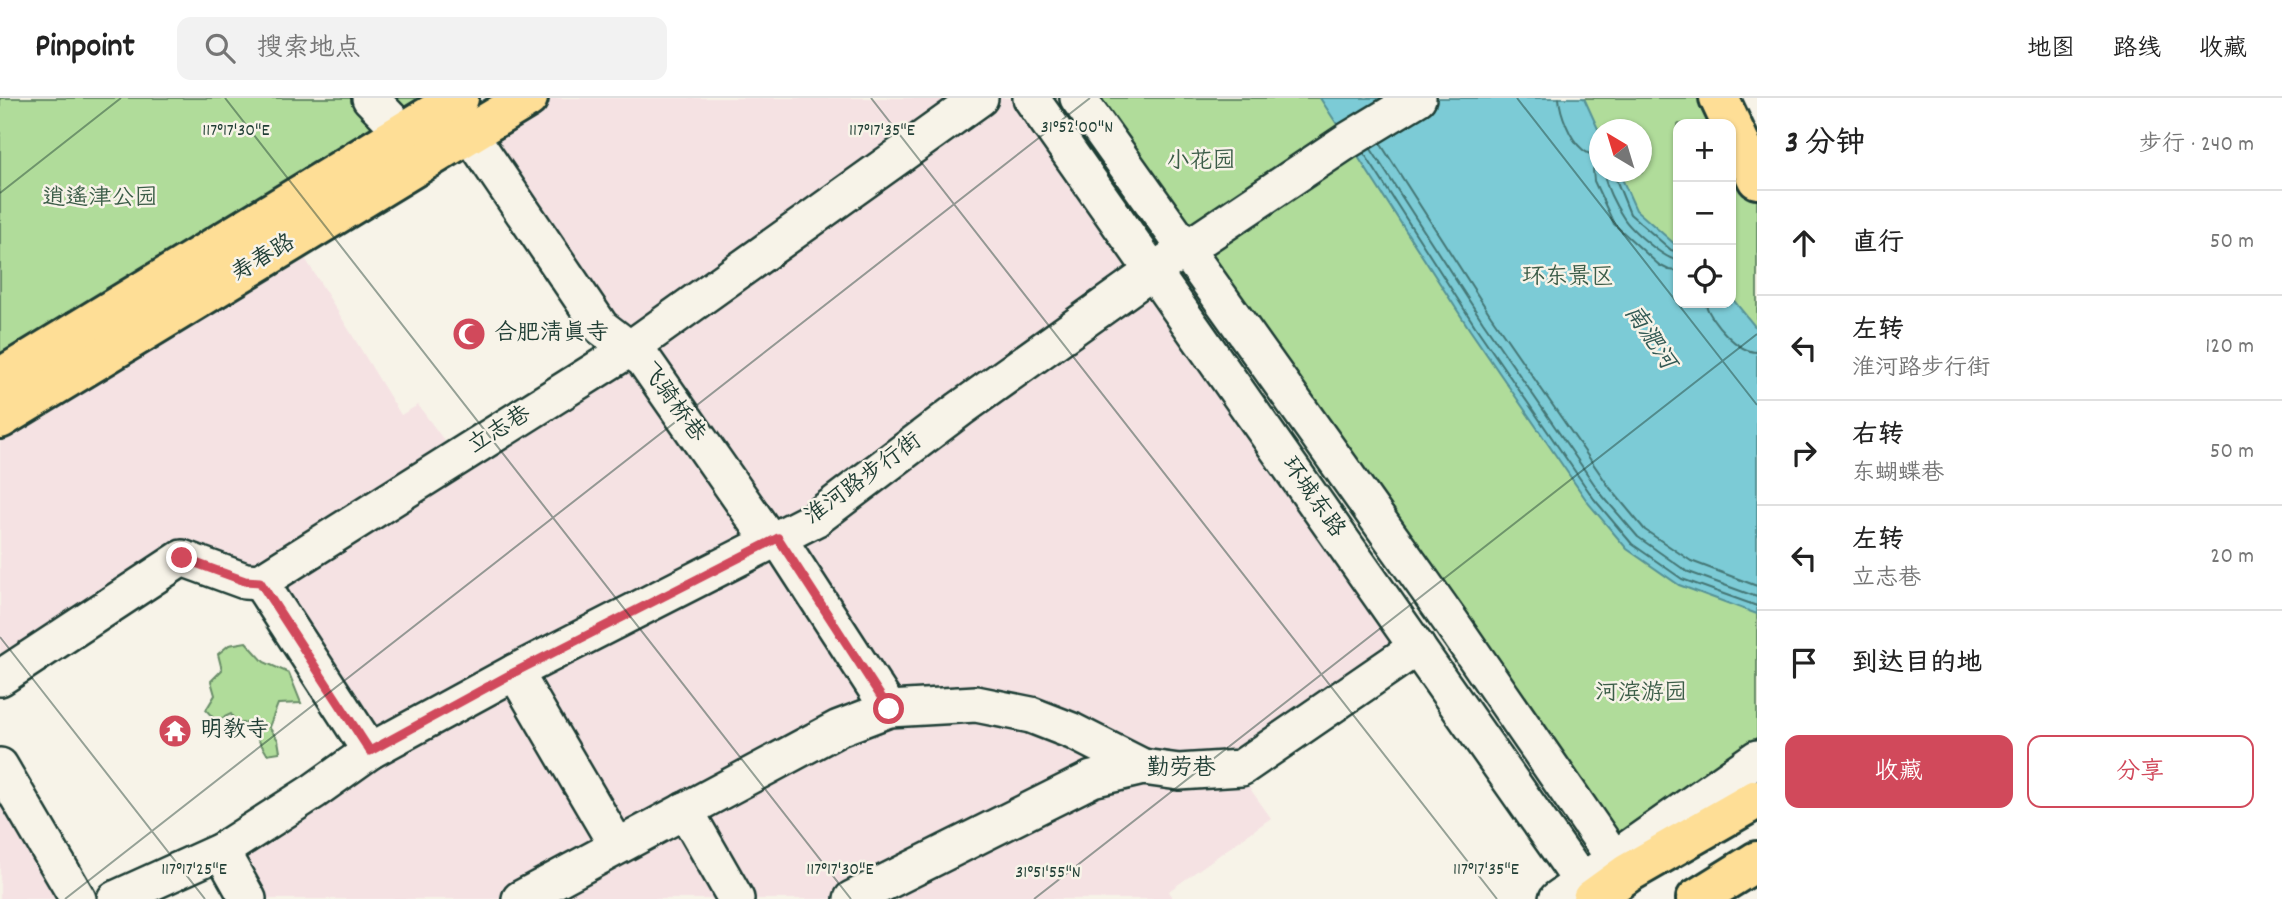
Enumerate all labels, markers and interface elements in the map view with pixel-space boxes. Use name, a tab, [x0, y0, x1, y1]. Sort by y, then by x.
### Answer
search box	[177, 17, 667, 80]
text: Pinpoint	[35, 25, 135, 72]
icon: search	[201, 29, 239, 67]
text: 搜索地点	[257, 31, 361, 68]
text: 地图	[2027, 33, 2075, 67]
text: 路线	[2113, 33, 2161, 67]
text: 收藏	[2199, 33, 2247, 67]
text: 31°52'00"N	[1041, 116, 1113, 141]
text: 117°17'30"E	[202, 119, 270, 144]
text: 117°17'35"E	[849, 119, 915, 144]
north arrow	[1589, 119, 1652, 182]
map controls	[1673, 119, 1736, 308]
button: +	[1673, 119, 1736, 182]
text: 3 分钟	[1785, 124, 1865, 167]
text: 步行 · 240 m	[2139, 129, 2254, 162]
park label: 小花园	[1167, 146, 1236, 179]
button: −	[1673, 182, 1736, 245]
park label: 逍遥津公园	[43, 183, 158, 216]
icon: ahead	[1785, 224, 1823, 262]
text: 直行	[1852, 226, 1904, 263]
text: 50 m	[2210, 226, 2254, 259]
street label: 寿春路	[226, 227, 302, 291]
button: locate	[1673, 245, 1736, 308]
park label: 环东景区	[1522, 262, 1614, 295]
water label: 南淝河	[1615, 299, 1685, 381]
text: 左转	[1852, 313, 1904, 350]
mosque icon: 合肥清真寺	[450, 315, 488, 353]
place label: 合肥清真寺	[494, 318, 609, 351]
icon: left	[1785, 329, 1823, 367]
text: 120 m	[2205, 331, 2254, 364]
text: 淮河路步行街	[1852, 353, 1990, 386]
street label: 飞骑桥巷	[632, 356, 713, 451]
street label: 立志巷	[462, 398, 539, 463]
text: 右转	[1852, 418, 1904, 455]
street label: 淮河路步行街	[798, 426, 930, 534]
icon: right	[1785, 434, 1823, 472]
text: 50 m	[2210, 436, 2254, 469]
street label: 环城东路	[1272, 451, 1352, 545]
text: 东蝴蝶巷	[1852, 458, 1944, 491]
text: 左转	[1852, 523, 1904, 560]
icon: left	[1785, 539, 1823, 577]
text: 20 m	[2210, 541, 2254, 574]
route end	[166, 542, 197, 573]
text: 立志巷	[1852, 563, 1921, 596]
icon: arrive	[1785, 644, 1823, 682]
text: 到达目的地	[1852, 646, 1982, 683]
park label: 河滨游园	[1595, 678, 1687, 711]
route start	[873, 693, 904, 724]
temple icon: 明教寺	[156, 712, 194, 750]
place label: 明教寺	[200, 715, 269, 748]
button: 收藏	[1785, 735, 2013, 808]
button: 分享	[2027, 735, 2254, 808]
street label: 勤劳巷	[1147, 753, 1217, 786]
text: 117°17'25"E	[161, 858, 227, 883]
text: 117°17'30"E	[806, 858, 874, 883]
text: 117°17'35"E	[1453, 858, 1519, 883]
text: 31°51'55"N	[1015, 861, 1081, 886]

